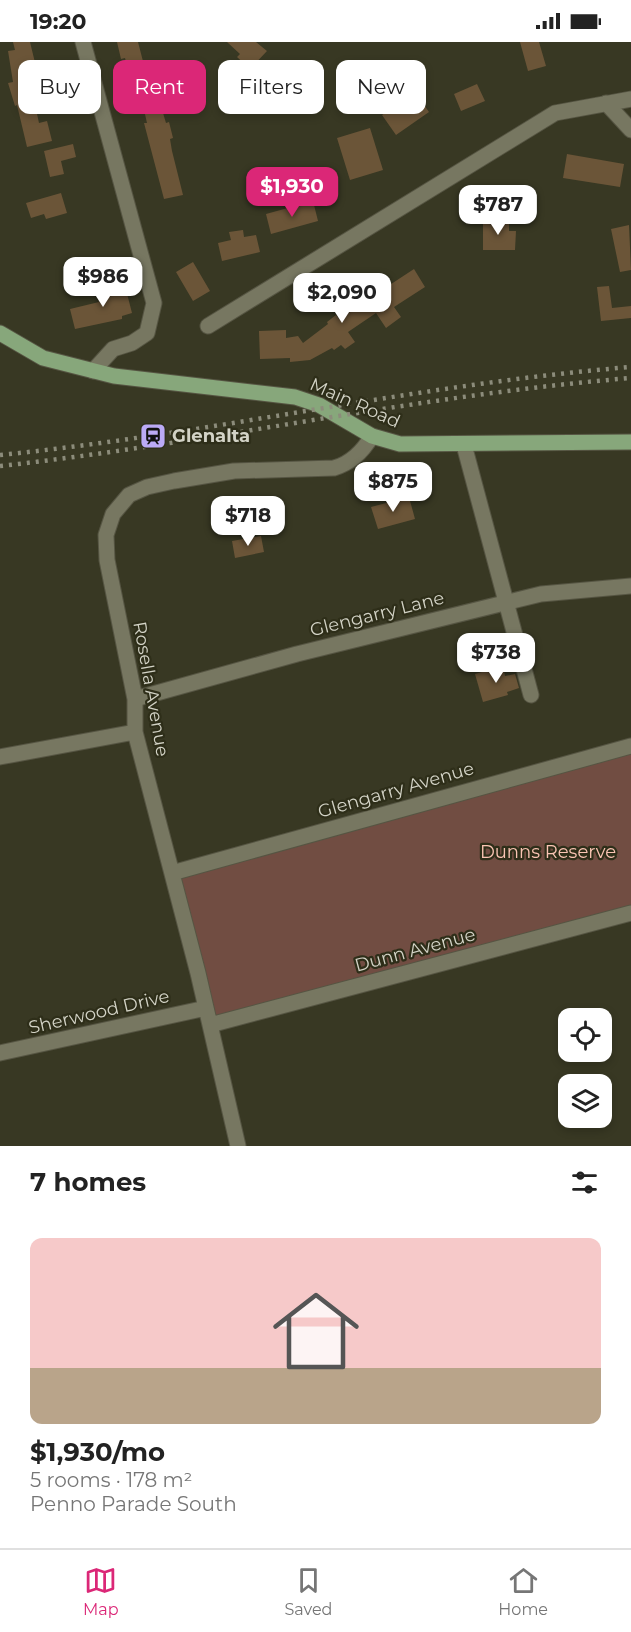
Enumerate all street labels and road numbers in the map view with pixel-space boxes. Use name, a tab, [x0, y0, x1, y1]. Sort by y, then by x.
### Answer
street label: Main Road	[306, 373, 404, 433]
street label: Glengarry Lane	[308, 587, 447, 641]
street label: Rosella Avenue	[128, 620, 174, 758]
street label: Glengarry Avenue	[315, 757, 477, 823]
street label: Dunn Avenue	[352, 923, 478, 977]
street label: Sherwood Drive	[26, 985, 172, 1039]

